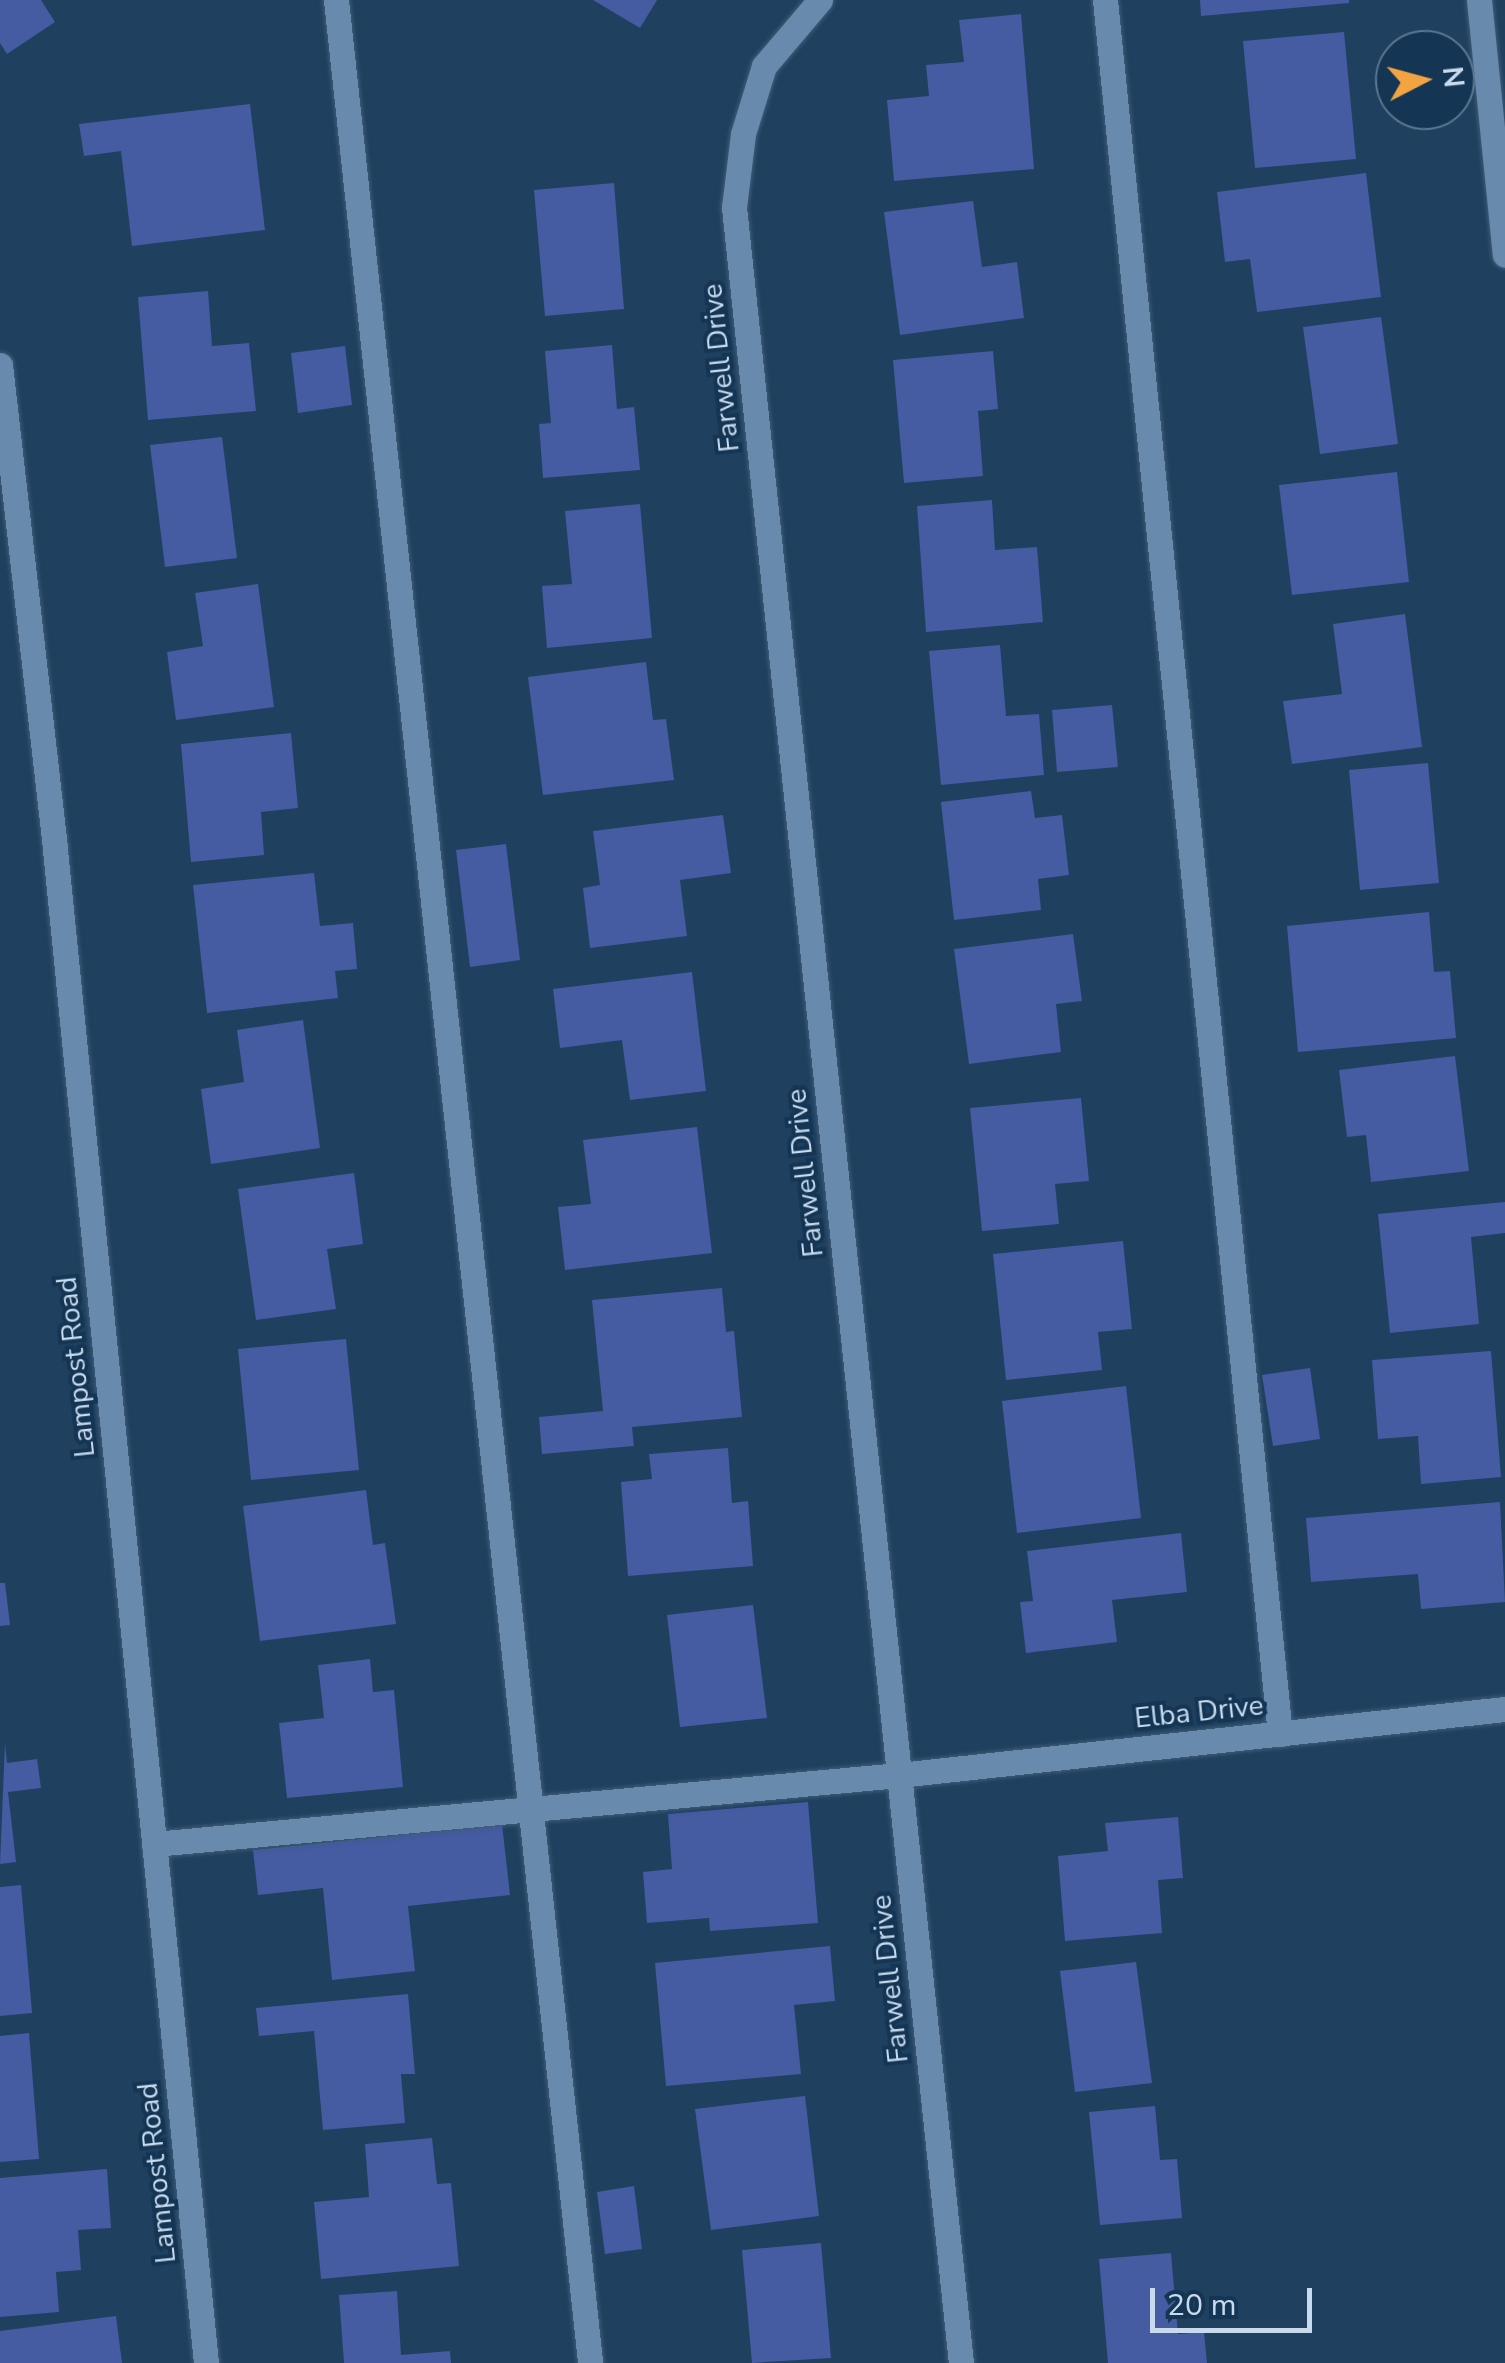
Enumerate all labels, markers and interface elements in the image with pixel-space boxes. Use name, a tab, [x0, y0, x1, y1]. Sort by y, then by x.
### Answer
north arrow	[1375, 30, 1475, 130]
text: N	[1433, 65, 1473, 89]
street label: Farwell Drive	[695, 282, 747, 454]
street label: Farwell Drive	[779, 1087, 831, 1259]
street label: Lampost Road	[50, 1275, 102, 1459]
street label: Elba Drive	[1133, 1689, 1265, 1735]
street label: Farwell Drive	[864, 1893, 916, 2065]
street label: Lampost Road	[131, 2081, 183, 2265]
scale bar	[1155, 2268, 1318, 2330]
text: 20 m	[1167, 2285, 1236, 2326]

